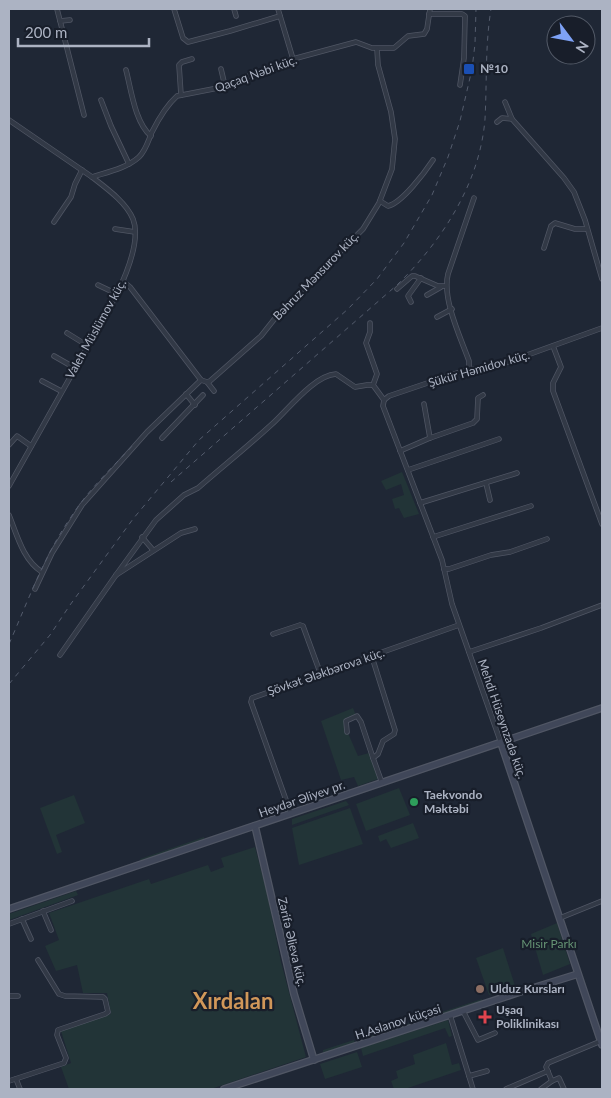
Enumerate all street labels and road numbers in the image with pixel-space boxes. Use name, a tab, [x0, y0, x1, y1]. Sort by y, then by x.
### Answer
street label: Qaçaq Nəbi küç.	[213, 52, 299, 95]
street label: Bəhruz Mənsurov küç.	[270, 228, 362, 323]
street label: Valeh Müslümov küç.	[62, 276, 129, 381]
street label: Şükür Həmidov küç.	[426, 347, 531, 390]
street label: Şövkət Ələkbərova küç.	[265, 644, 387, 699]
street label: Mehdi Hüseynzadə küç.	[475, 657, 530, 781]
street label: Heydər Əliyev pr.	[257, 777, 347, 820]
street label: Zərifə Əlieva küç.	[275, 896, 310, 988]
street label: H.Aslanov küçəsi	[353, 1001, 443, 1042]

